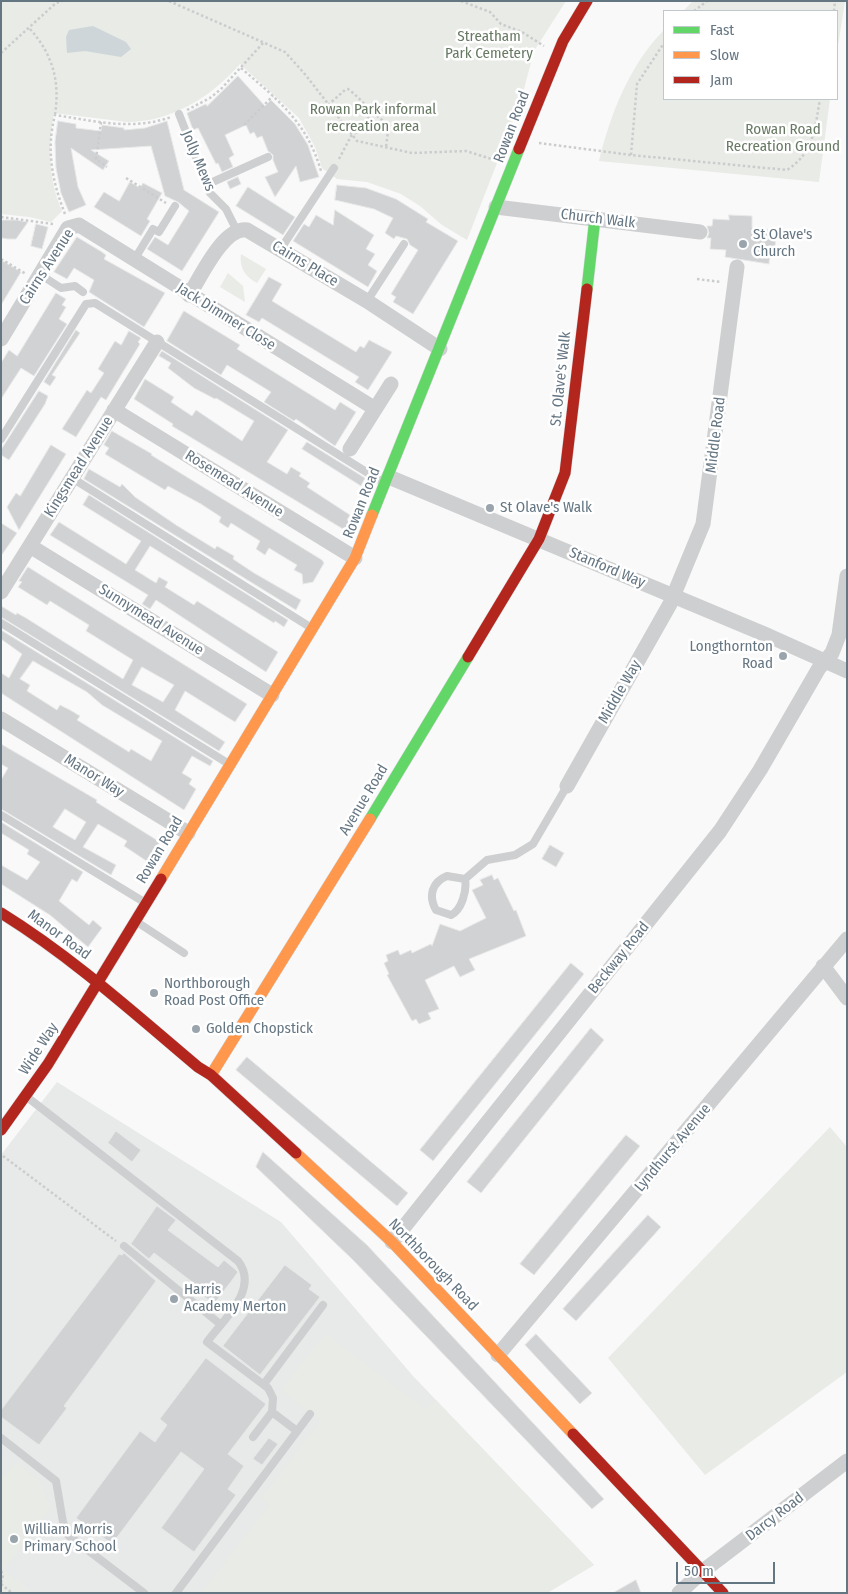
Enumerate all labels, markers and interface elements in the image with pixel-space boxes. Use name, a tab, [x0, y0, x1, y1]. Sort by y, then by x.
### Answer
legend	[663, 10, 838, 100]
text: Fast	[710, 21, 734, 39]
park label: Streatham Park Cemetery	[445, 28, 533, 63]
text: Slow	[710, 46, 739, 64]
text: Jam	[710, 71, 733, 89]
street label: Rowan Road	[490, 89, 534, 165]
park label: Rowan Park informal recreation area	[310, 101, 436, 136]
park label: Rowan Road Recreation Ground	[726, 121, 840, 156]
street label: Jolly Mews	[177, 128, 219, 194]
street label: Church Walk	[560, 206, 636, 232]
street label: Cairns Avenue	[16, 226, 78, 308]
place label: St Olave's Church	[753, 226, 812, 261]
street label: Cairns Place	[269, 237, 341, 291]
marker: St Olave's Church	[737, 238, 749, 250]
street label: Jack Dimmer Close	[173, 279, 279, 355]
street label: St. Olave's Walk	[547, 331, 575, 427]
street label: Middle Road	[702, 396, 730, 474]
street label: Kingsmead Avenue	[41, 413, 117, 521]
street label: Rosemead Avenue	[182, 447, 286, 521]
street label: Rowan Road	[340, 465, 384, 541]
place label: St Olave's Walk	[500, 499, 592, 517]
marker: St Olave's Walk	[484, 502, 496, 514]
street label: Stanford Way	[566, 544, 648, 592]
street label: Sunnymead Avenue	[95, 580, 207, 660]
place label: Longthornton Road	[690, 638, 773, 673]
marker: Longthornton Road	[777, 650, 789, 662]
street label: Middle Way	[595, 657, 645, 727]
street label: Manor Way	[61, 751, 127, 801]
street label: Avenue Road	[336, 761, 392, 839]
street label: Rowan Road	[133, 813, 187, 887]
street label: Manor Road	[24, 906, 94, 964]
street label: Beckway Road	[585, 918, 653, 998]
place label: Northborough Road Post Office	[164, 975, 264, 1010]
marker: Northborough Road Post Office	[148, 987, 160, 999]
street label: Wide Way	[15, 1020, 63, 1078]
place label: Golden Chopstick	[206, 1020, 313, 1038]
marker: Golden Chopstick	[190, 1023, 202, 1035]
street label: Lyndhurst Avenue	[631, 1100, 715, 1196]
street label: Northborough Road	[384, 1215, 482, 1315]
place label: Harris Academy Merton	[184, 1281, 286, 1316]
marker: Harris Academy Merton	[168, 1293, 180, 1305]
street label: Darcy Road	[742, 1489, 808, 1545]
place label: William Morris Primary School	[24, 1521, 116, 1556]
marker: William Morris Primary School	[8, 1533, 20, 1545]
scale bar	[678, 1552, 777, 1584]
text: 50 m	[684, 1562, 714, 1580]

